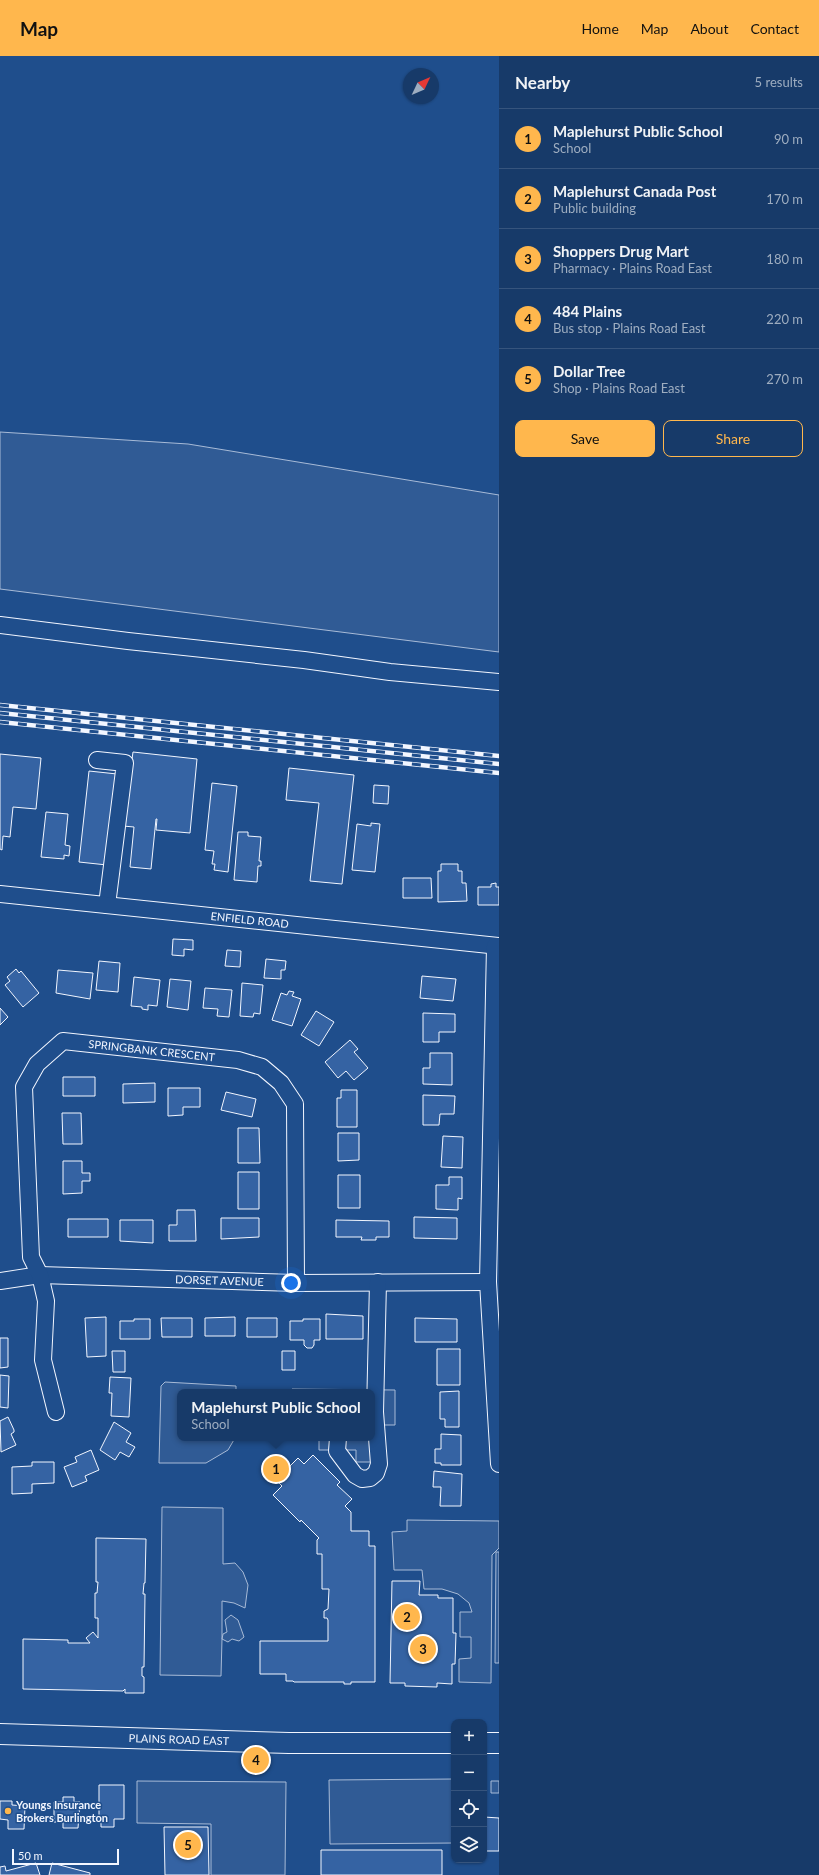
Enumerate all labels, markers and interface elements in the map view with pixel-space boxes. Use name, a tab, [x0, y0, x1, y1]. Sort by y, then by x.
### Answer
text: Map	[20, 17, 58, 40]
text: Home	[581, 20, 619, 37]
text: Map	[641, 20, 668, 37]
text: About	[690, 20, 728, 37]
text: Contact	[750, 20, 799, 37]
north arrow	[403, 68, 439, 104]
text: Nearby	[515, 72, 570, 93]
text: 5 results	[755, 74, 803, 90]
text: Maplehurst Public School	[553, 122, 723, 140]
text: 1	[524, 131, 532, 147]
text: 90 m	[774, 131, 803, 147]
text: School	[553, 140, 591, 156]
text: Maplehurst Canada Post	[553, 182, 716, 200]
text: 2	[524, 191, 532, 207]
text: 170 m	[766, 191, 803, 207]
text: Public building	[553, 200, 636, 216]
text: Shoppers Drug Mart	[553, 242, 689, 260]
text: 3	[524, 251, 532, 267]
text: 180 m	[766, 251, 803, 267]
text: Pharmacy · Plains Road East	[553, 260, 712, 276]
text: 484 Plains	[553, 302, 622, 320]
text: 4	[524, 311, 532, 327]
text: 220 m	[766, 311, 803, 327]
text: Bus stop · Plains Road East	[553, 320, 705, 336]
text: Dollar Tree	[553, 362, 625, 380]
text: 5	[524, 371, 532, 387]
text: 270 m	[766, 371, 803, 387]
text: Shop · Plains Road East	[553, 380, 685, 396]
button: Save	[515, 420, 655, 457]
button: Share	[663, 420, 803, 457]
street label: ENFIELD ROAD	[210, 909, 289, 930]
street label: SPRINGBANK CRESCENT	[88, 1037, 216, 1064]
street label: DORSET AVENUE	[175, 1272, 264, 1288]
your location	[281, 1273, 301, 1293]
popup	[177, 1389, 375, 1441]
text: Maplehurst Public School	[191, 1398, 361, 1416]
text: School	[191, 1416, 229, 1432]
pin: 1	[263, 1454, 289, 1484]
pin: 2	[394, 1602, 420, 1632]
pin: 3	[410, 1634, 436, 1664]
map controls	[451, 1719, 487, 1863]
button: +	[451, 1719, 487, 1755]
street label: PLAINS ROAD EAST	[129, 1731, 230, 1747]
pin: 4	[243, 1745, 269, 1775]
button: −	[451, 1755, 487, 1791]
button: locate	[451, 1791, 487, 1827]
place label: Youngs Insurance Brokers Burlington	[15, 1798, 108, 1824]
marker: Youngs Insurance Brokers Burlington	[3, 1806, 13, 1816]
button: layers	[451, 1827, 487, 1863]
pin: 5	[175, 1830, 201, 1860]
scale bar	[12, 1847, 119, 1866]
text: 50 m	[18, 1849, 43, 1862]

